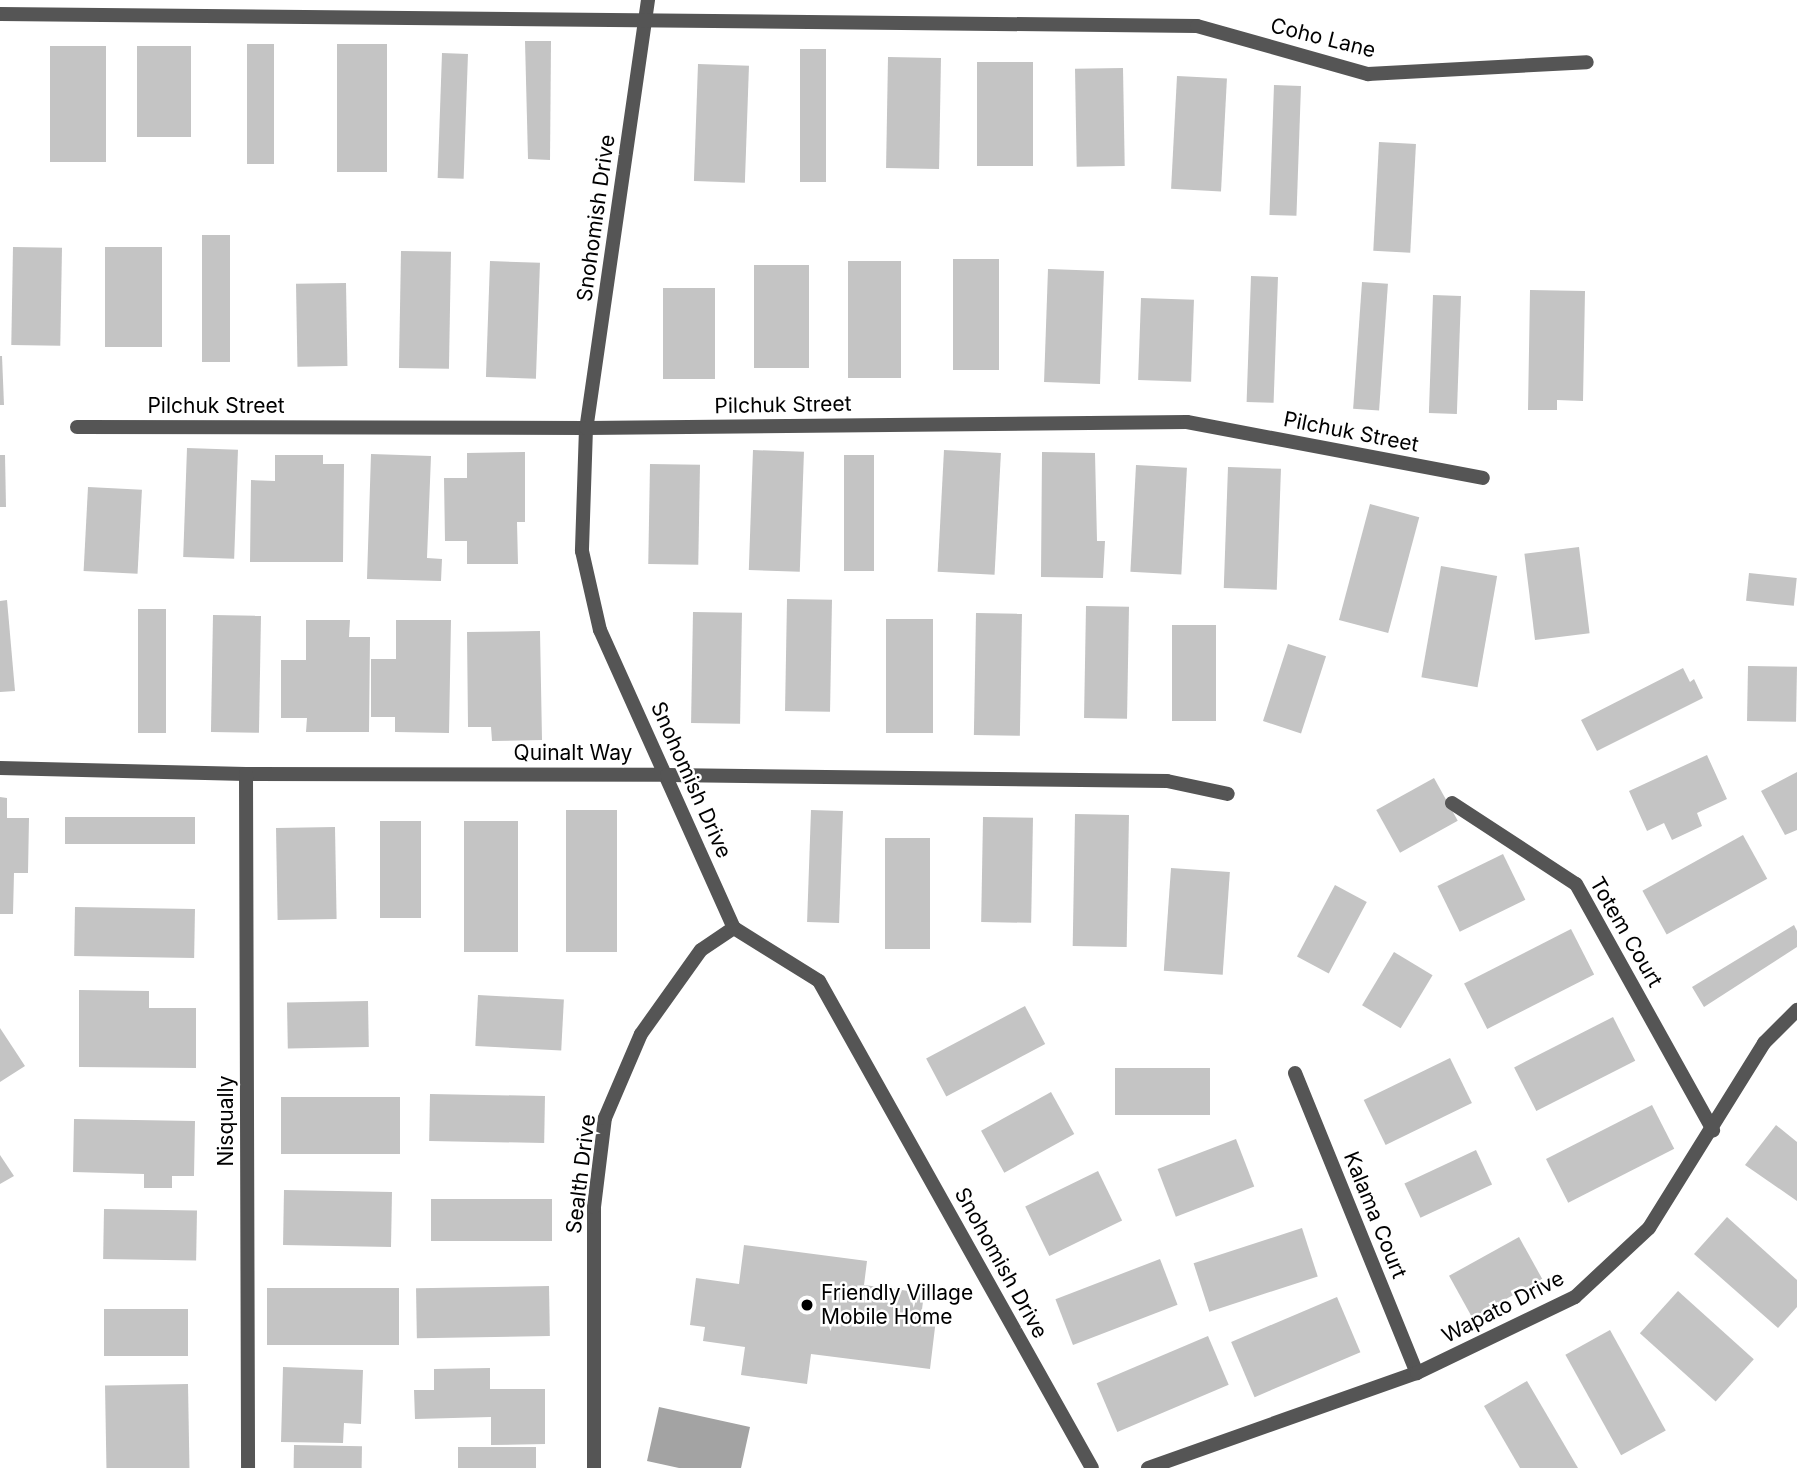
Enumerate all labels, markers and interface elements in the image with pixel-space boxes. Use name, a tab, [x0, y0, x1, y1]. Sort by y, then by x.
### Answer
street label: Coho Lane	[1268, 13, 1378, 63]
street label: Snohomish Drive	[572, 133, 620, 303]
street label: Pilchuk Street	[714, 391, 852, 419]
street label: Pilchuk Street	[147, 393, 285, 419]
street label: Pilchuk Street	[1281, 407, 1421, 457]
street label: Snohomish Drive	[645, 698, 737, 862]
street label: Quinalt Way	[514, 740, 632, 766]
street label: Totem Court	[1584, 872, 1668, 992]
street label: Nisqually	[213, 1075, 239, 1167]
street label: Sealth Drive	[561, 1113, 601, 1235]
street label: Kalama Court	[1338, 1148, 1412, 1282]
street label: Snohomish Drive	[949, 1183, 1053, 1343]
street label: Wapato Drive	[1438, 1265, 1568, 1349]
place label: Friendly Village Mobile Home	[821, 1280, 973, 1330]
marker: Friendly Village Mobile Home	[799, 1297, 815, 1313]

